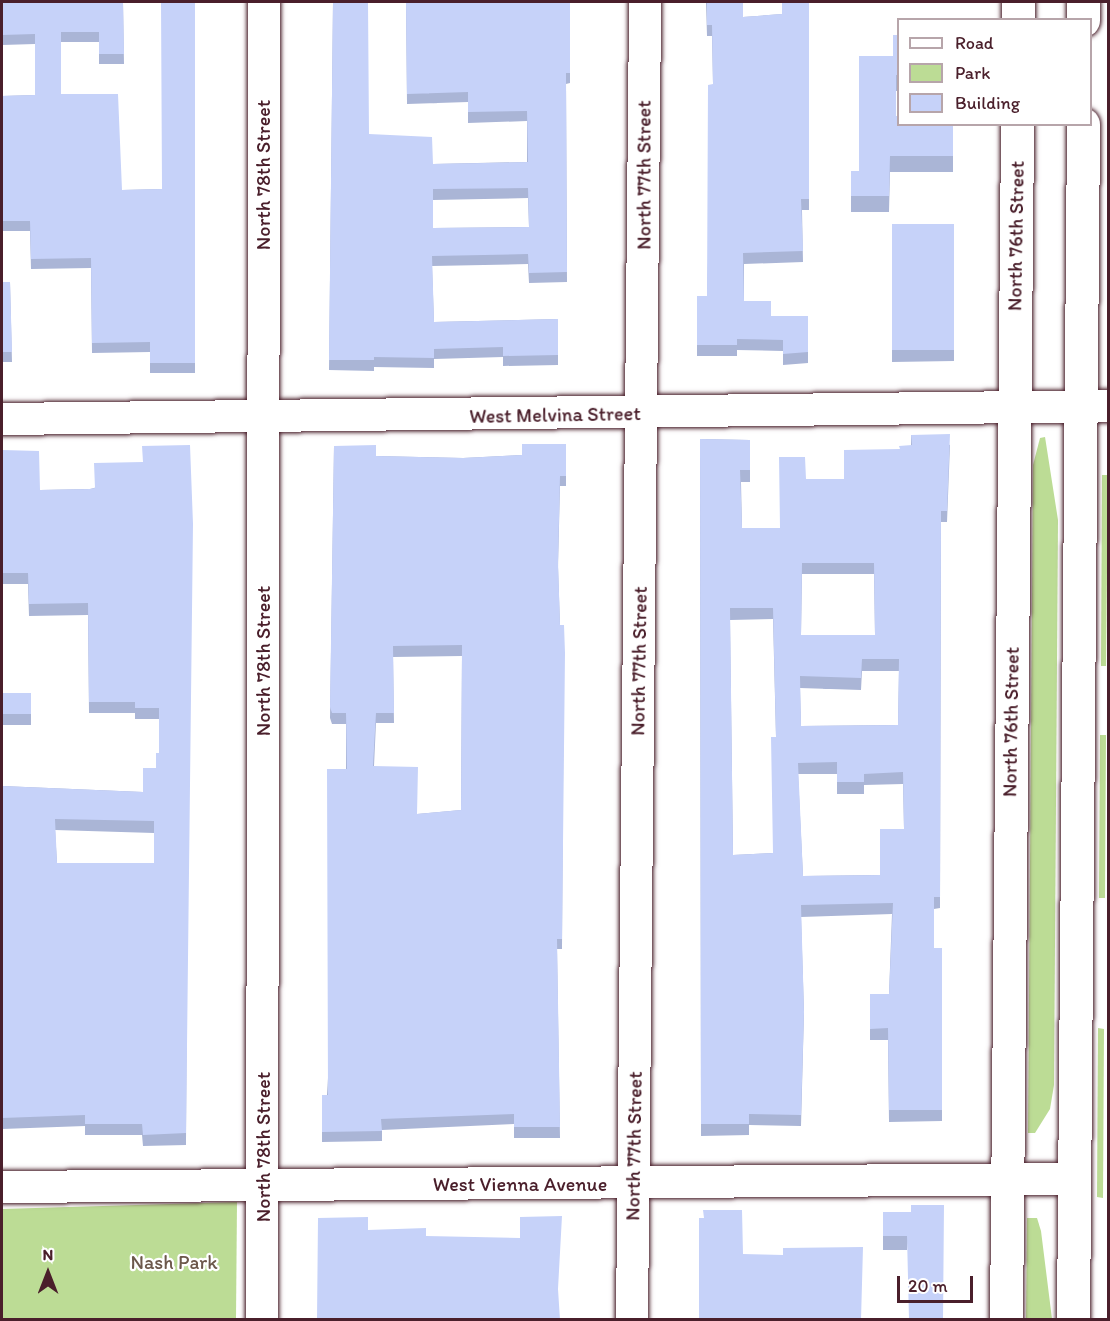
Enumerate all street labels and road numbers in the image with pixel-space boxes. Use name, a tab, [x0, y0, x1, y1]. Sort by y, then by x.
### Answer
street label: North 78th Street	[251, 100, 275, 250]
street label: North 77th Street	[632, 100, 656, 250]
street label: North 76th Street	[1003, 161, 1029, 311]
street label: West Melvina Street	[469, 402, 641, 428]
street label: North 78th Street	[251, 586, 275, 736]
street label: North 77th Street	[626, 586, 652, 736]
street label: North 76th Street	[998, 647, 1024, 797]
street label: North 77th Street	[621, 1071, 647, 1221]
street label: North 78th Street	[251, 1072, 275, 1222]
street label: West Vienna Avenue	[434, 1172, 606, 1196]

